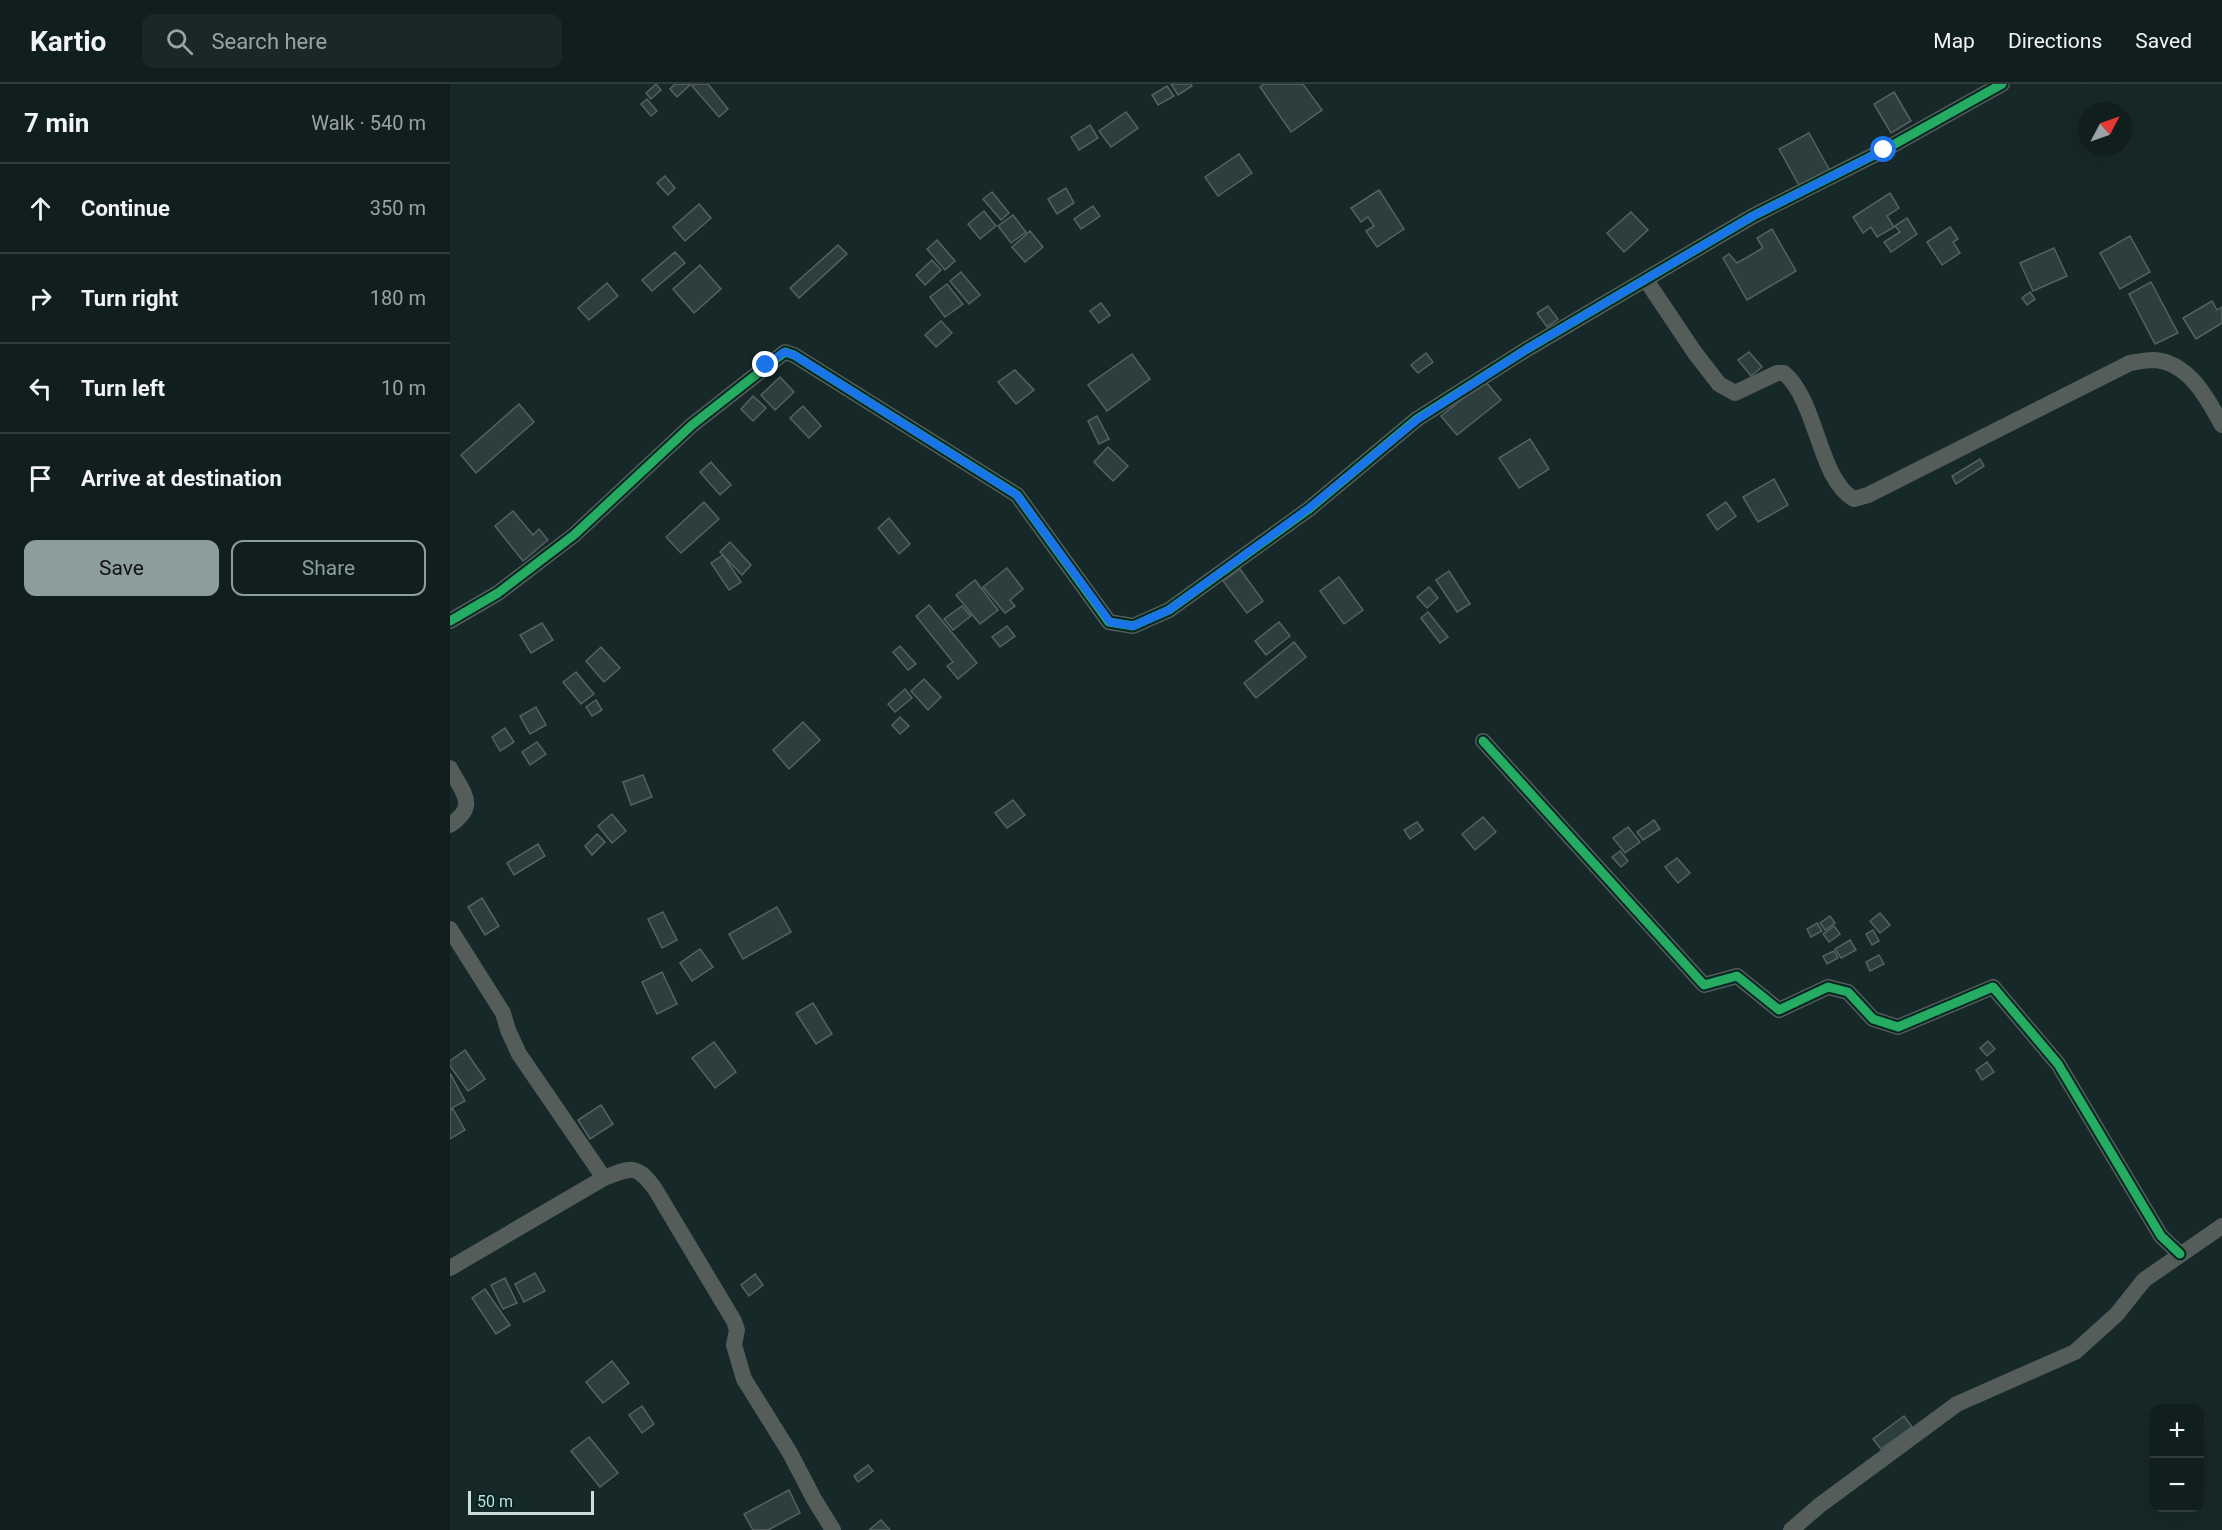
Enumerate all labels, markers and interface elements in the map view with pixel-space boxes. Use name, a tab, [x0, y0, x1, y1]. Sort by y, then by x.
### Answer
search box	[142, 14, 562, 68]
text: Kartio	[30, 25, 106, 58]
icon: search	[163, 25, 196, 58]
text: Search here	[211, 29, 327, 54]
text: Map	[1933, 29, 1975, 53]
text: Directions	[2008, 29, 2102, 53]
text: Saved	[2135, 29, 2192, 53]
north arrow	[2078, 102, 2132, 156]
text: 7 min	[24, 108, 89, 138]
text: Walk · 540 m	[311, 111, 426, 135]
route start	[1870, 136, 1896, 162]
icon: ahead	[24, 192, 57, 225]
text: Continue	[81, 196, 170, 221]
text: 350 m	[370, 196, 426, 220]
icon: right	[24, 282, 57, 315]
text: Turn right	[81, 286, 178, 311]
text: 180 m	[370, 286, 426, 310]
route end	[752, 351, 778, 377]
icon: left	[24, 372, 57, 405]
text: Turn left	[81, 376, 165, 401]
text: 10 m	[381, 376, 426, 400]
icon: arrive	[24, 462, 57, 495]
text: Arrive at destination	[81, 466, 282, 491]
button: Save	[24, 540, 219, 596]
button: Share	[231, 540, 426, 596]
map controls	[2150, 1404, 2204, 1512]
button: +	[2150, 1404, 2204, 1458]
button: −	[2150, 1458, 2204, 1512]
scale bar	[468, 1488, 594, 1516]
text: 50 m	[477, 1492, 513, 1511]

